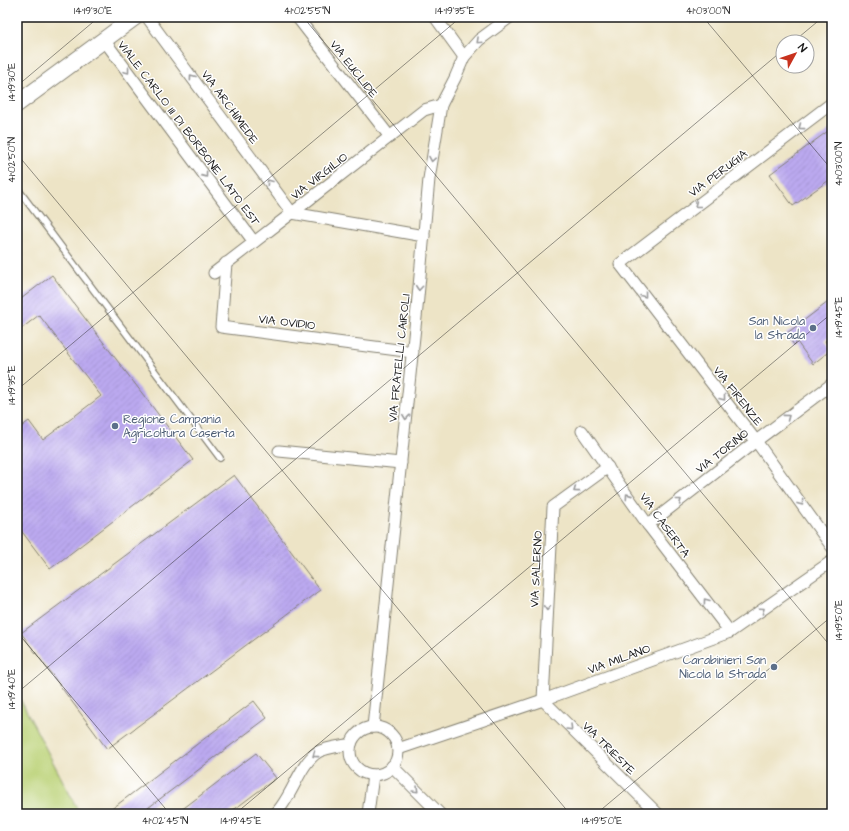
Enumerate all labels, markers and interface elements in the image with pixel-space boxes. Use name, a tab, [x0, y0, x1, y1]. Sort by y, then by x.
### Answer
text: 14°19'30"E	[74, 4, 112, 18]
text: 41°02'55"N	[284, 4, 330, 18]
text: 14°19'35"E	[435, 4, 475, 18]
text: 41°03'00"N	[686, 4, 730, 18]
north arrow	[775, 34, 815, 74]
one-way arrow	[476, 36, 484, 44]
street label: VIALE CARLO III DI BORBONE LATO EST	[113, 37, 264, 230]
street label: VIA EUCLIDE	[326, 37, 382, 102]
text: N	[794, 40, 810, 55]
text: 14°19'30"E	[5, 63, 19, 101]
one-way arrow	[122, 67, 130, 74]
street label: VIA ARCHIMEDE	[197, 67, 262, 148]
one-way arrow	[190, 75, 197, 82]
one-way arrow	[798, 122, 805, 129]
text: 41°02'50"N	[5, 137, 19, 183]
text: 41°03'00"N	[832, 142, 846, 186]
street label: VIA PERUGIA	[685, 145, 751, 201]
street label: VIA VIRGILIO	[287, 149, 351, 204]
one-way arrow	[428, 156, 437, 162]
one-way arrow	[200, 171, 207, 178]
one-way arrow	[266, 179, 274, 186]
one-way arrow	[695, 200, 702, 207]
one-way arrow	[415, 285, 424, 291]
one-way arrow	[639, 291, 646, 298]
street label: VIA FRATELLI CAIROLI	[384, 293, 415, 423]
text: 14°19'45"E	[832, 296, 846, 338]
street label: VIA OVIDIO	[258, 311, 316, 334]
place label: San Nicola la Strada	[749, 313, 805, 344]
marker: San Nicola la Strada	[808, 323, 818, 333]
street label: VIA FIRENZE	[709, 363, 766, 430]
text: 14°19'35"E	[5, 365, 19, 405]
one-way arrow	[719, 394, 726, 401]
place label: Regione Campania Agricoltura Caserta	[123, 411, 235, 443]
one-way arrow	[401, 414, 410, 420]
one-way arrow	[783, 415, 790, 422]
marker: Regione Campania Agricoltura Caserta	[110, 421, 120, 431]
street label: VIA TORINO	[692, 425, 752, 478]
one-way arrow	[574, 485, 581, 492]
street label: VIA CASERTA	[635, 489, 694, 562]
one-way arrow	[625, 493, 633, 500]
one-way arrow	[796, 498, 803, 505]
one-way arrow	[674, 499, 681, 506]
street label: VIA SALERNO	[526, 530, 547, 608]
one-way arrow	[704, 599, 711, 606]
text: 14°19'50"E	[832, 600, 846, 640]
one-way arrow	[543, 605, 552, 611]
one-way arrow	[758, 607, 765, 615]
street label: VIA MILANO	[586, 640, 653, 679]
place label: Carabinieri San Nicola la Strada	[679, 652, 766, 683]
marker: Carabinieri San Nicola la Strada	[769, 662, 779, 672]
text: 14°19'40"E	[5, 669, 19, 709]
street label: VIA TRIESTE	[578, 718, 639, 779]
one-way arrow	[565, 723, 573, 731]
one-way arrow	[312, 750, 319, 757]
one-way arrow	[411, 785, 419, 793]
text: 41°02'45"N	[142, 814, 188, 828]
text: 14°19'45"E	[220, 814, 262, 828]
text: 14°19'50"E	[582, 814, 622, 828]

